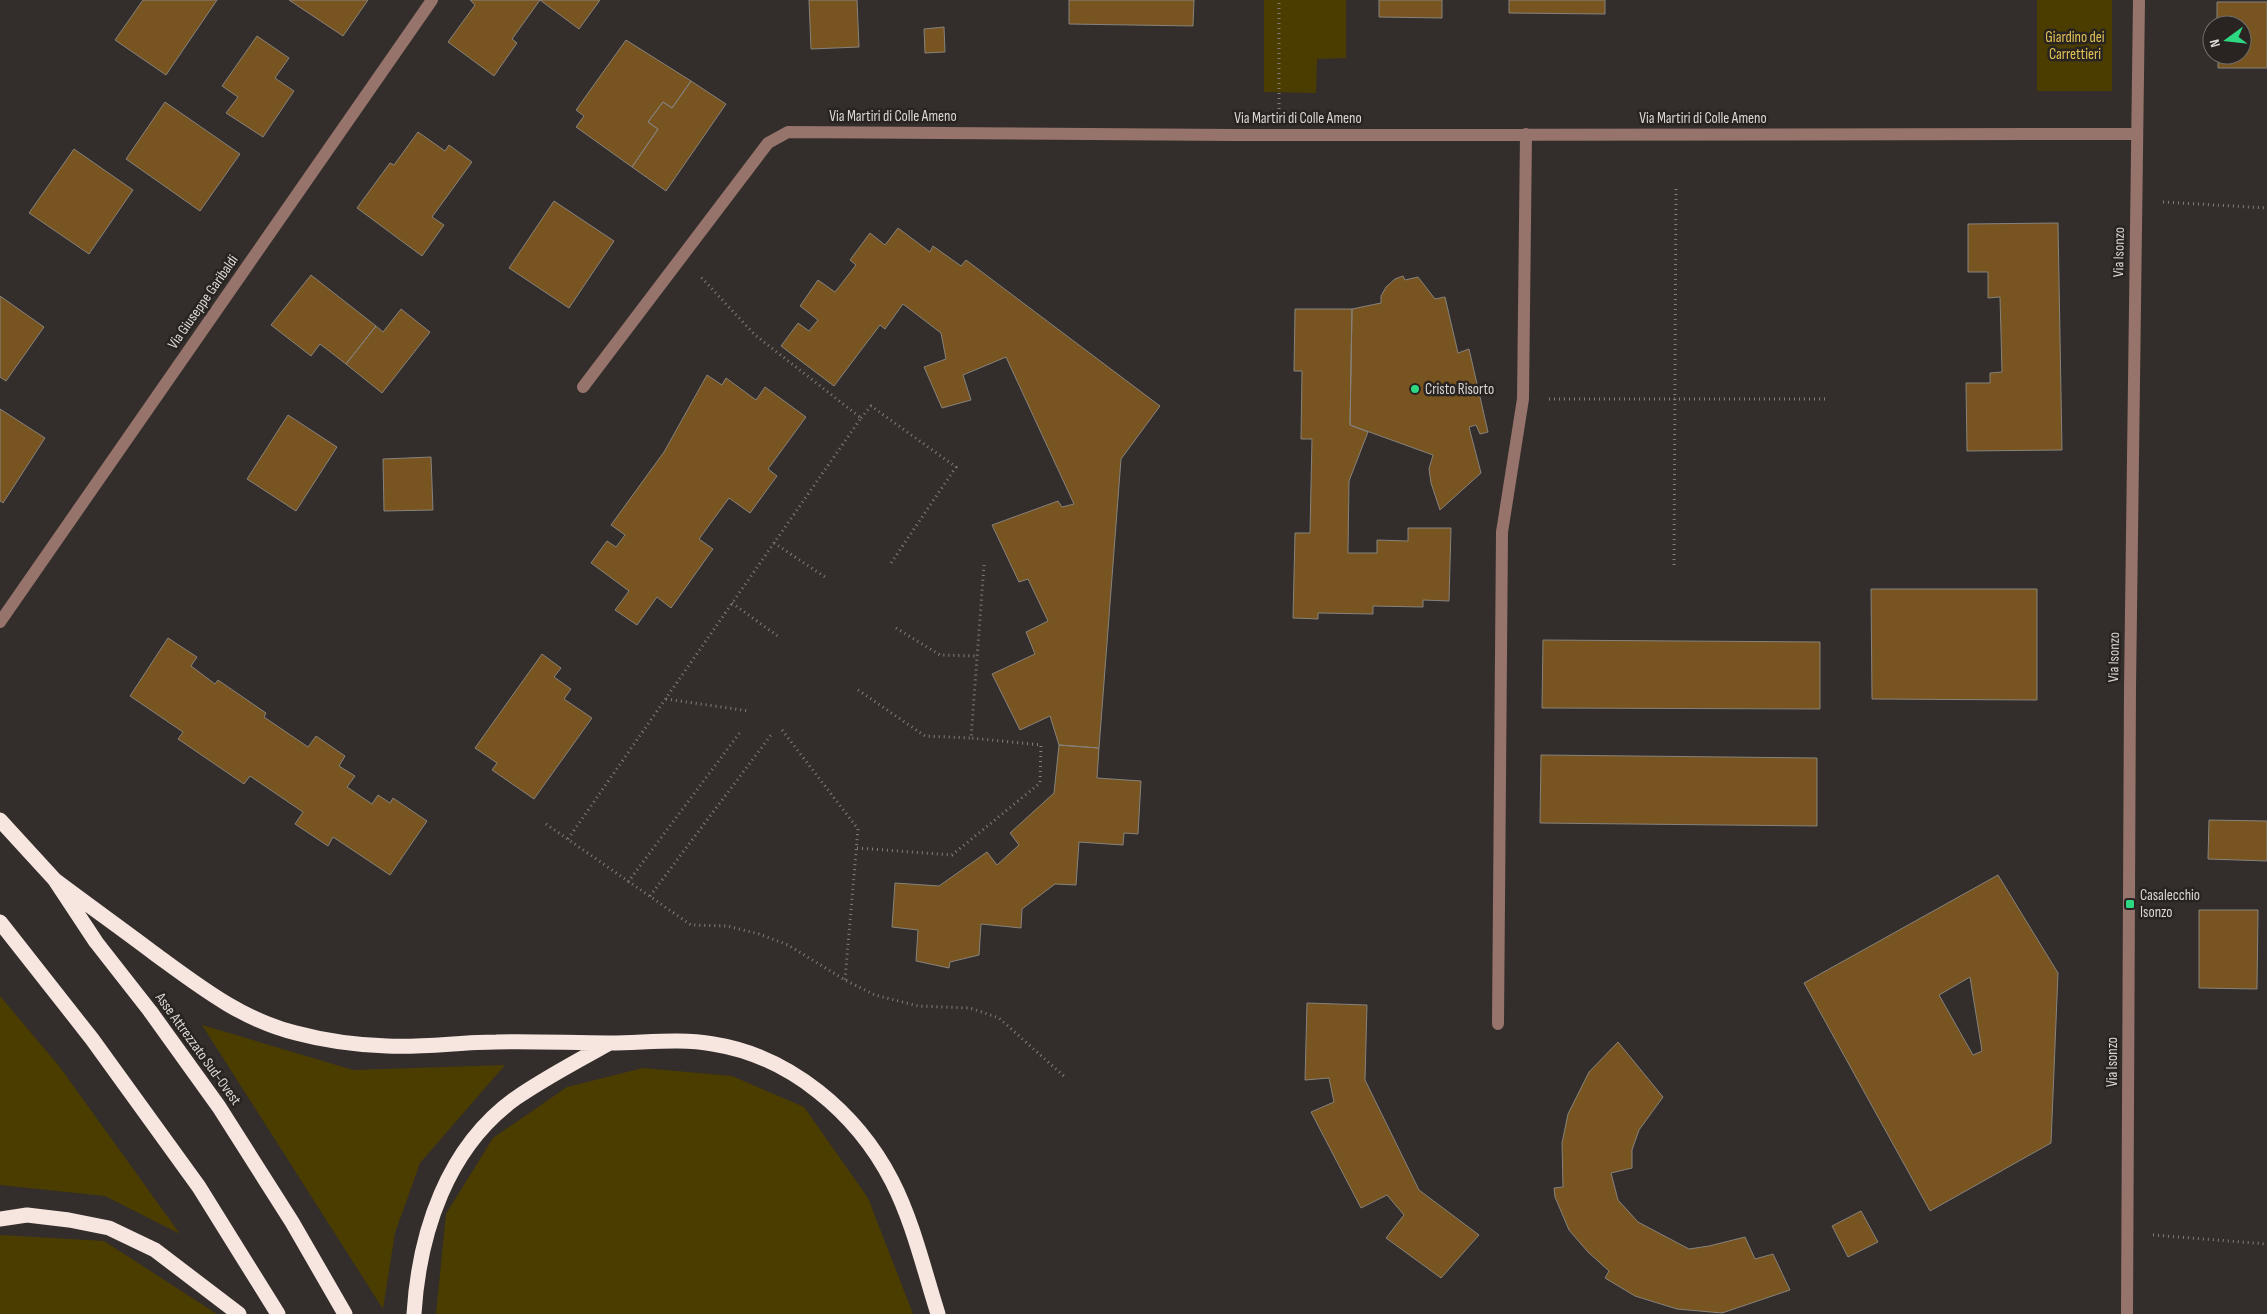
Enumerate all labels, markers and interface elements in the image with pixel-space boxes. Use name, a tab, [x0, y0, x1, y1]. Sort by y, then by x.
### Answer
north arrow	[2202, 15, 2252, 65]
park label: Giardino dei Carrettieri	[2045, 28, 2105, 64]
text: N	[2206, 37, 2224, 49]
street label: Via Martiri di Colle Ameno	[829, 107, 957, 126]
street label: Via Martiri di Colle Ameno	[1234, 109, 1362, 128]
street label: Via Martiri di Colle Ameno	[1639, 109, 1767, 128]
street label: Via Isonzo	[2109, 227, 2129, 277]
street label: Via Giuseppe Garibaldi	[163, 251, 243, 353]
place label: Cristo Risorto	[1425, 380, 1494, 399]
marker: Cristo Risorto	[1409, 383, 1421, 395]
street label: Via Isonzo	[2104, 632, 2124, 682]
place label: Casalecchio Isonzo	[2140, 886, 2200, 922]
marker: Casalecchio Isonzo	[2124, 898, 2136, 910]
street label: Asse Attrezzato Sud-Ovest	[150, 988, 245, 1109]
street label: Via Isonzo	[2103, 1037, 2122, 1087]

